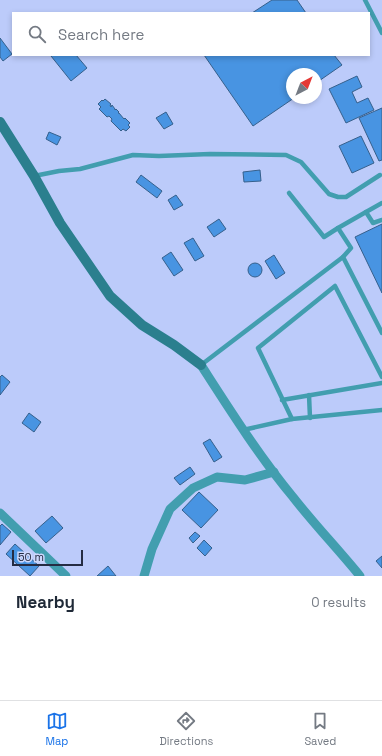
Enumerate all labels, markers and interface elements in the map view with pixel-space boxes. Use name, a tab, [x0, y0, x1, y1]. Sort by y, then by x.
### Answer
search box	[12, 12, 370, 56]
icon: search	[26, 23, 48, 45]
text: Search here	[58, 25, 144, 44]
north arrow	[286, 68, 322, 104]
scale bar	[12, 548, 83, 567]
text: 50 m	[18, 550, 44, 564]
text: Nearby	[16, 591, 75, 613]
text: 0 results	[311, 594, 366, 611]
tab: Map	[46, 710, 68, 748]
tab: Directions	[159, 710, 213, 748]
tab: Saved	[304, 710, 336, 748]

